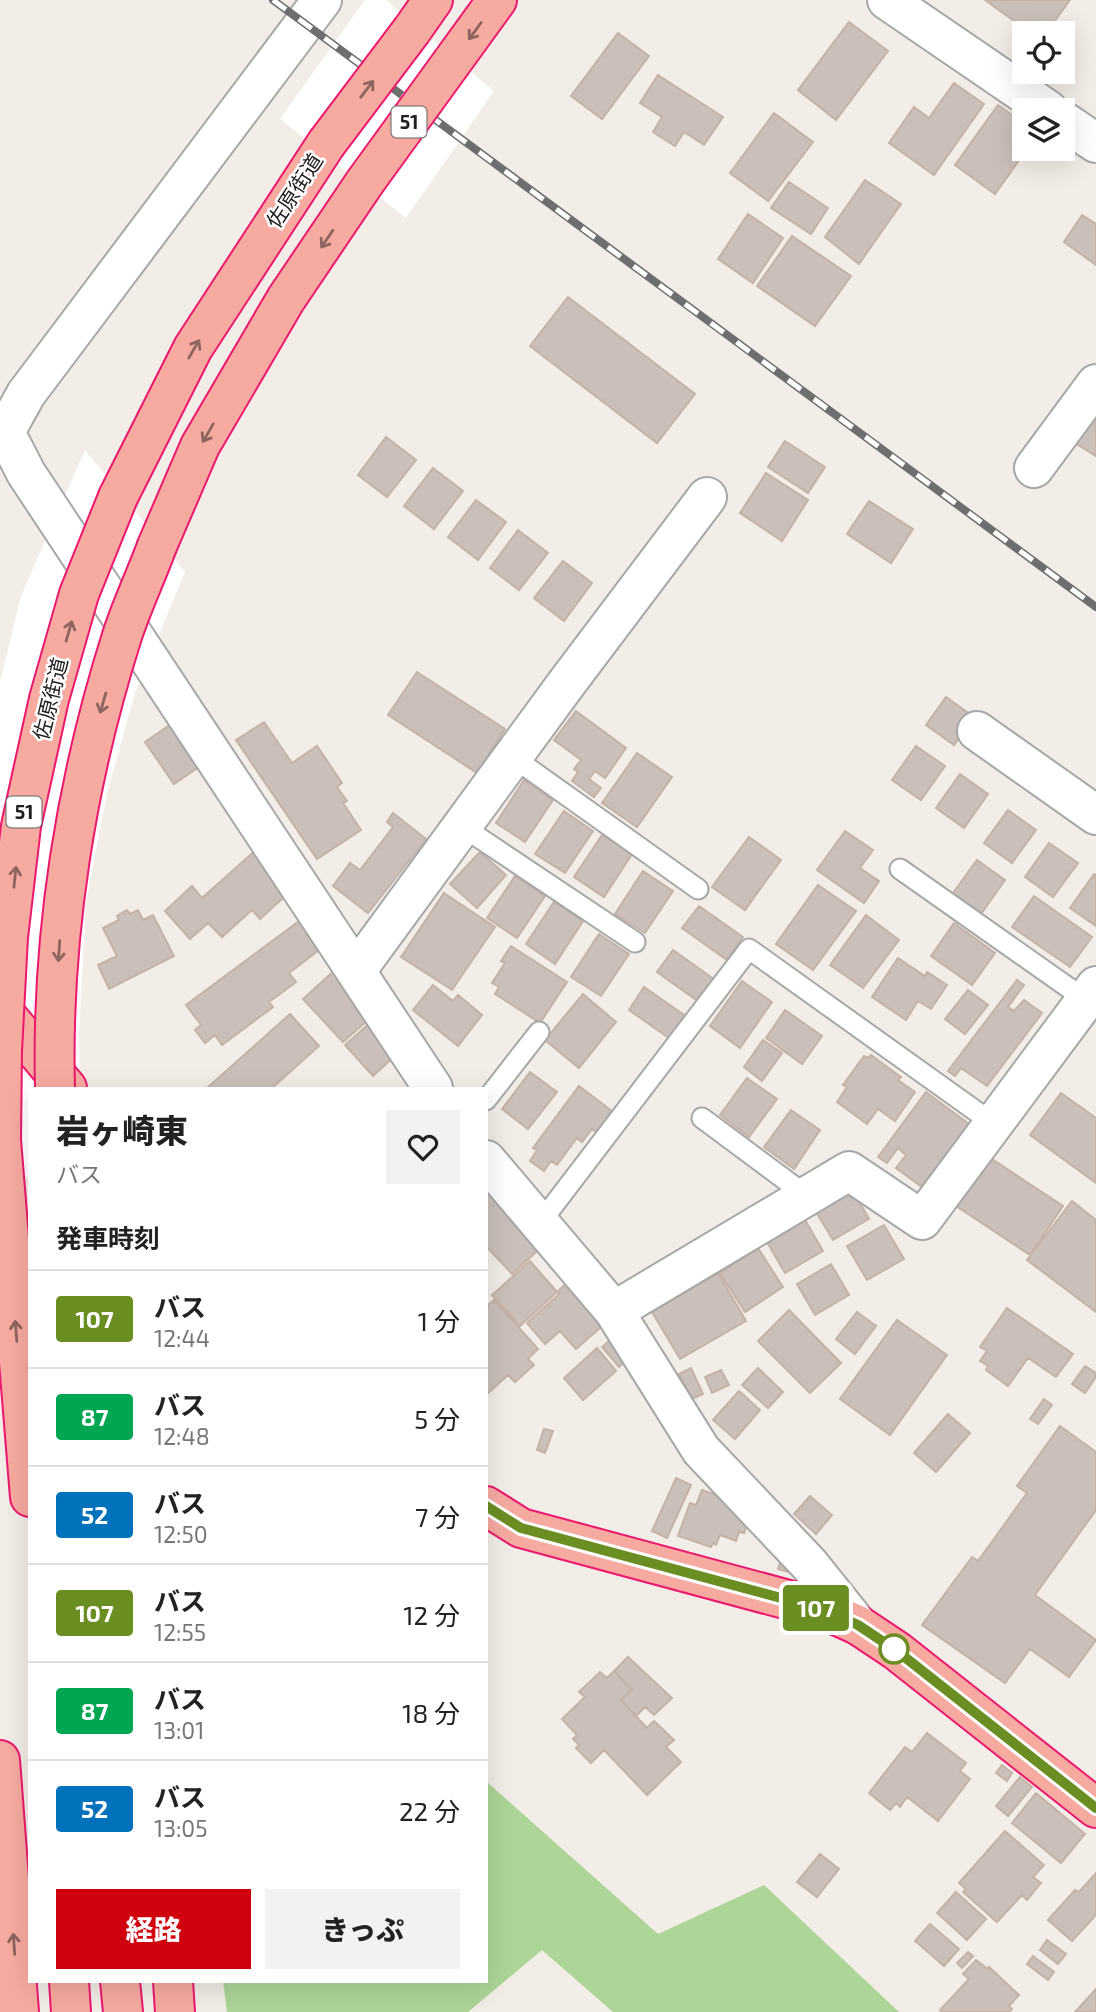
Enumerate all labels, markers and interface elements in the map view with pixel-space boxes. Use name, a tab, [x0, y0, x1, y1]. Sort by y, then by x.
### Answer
one-way arrow	[467, 21, 482, 40]
map controls	[1012, 21, 1075, 161]
button: locate	[1012, 21, 1075, 84]
one-way arrow	[359, 80, 374, 99]
button: layers	[1012, 98, 1075, 161]
road number: 51	[392, 106, 426, 138]
street label: 佐原街道	[260, 148, 327, 232]
one-way arrow	[320, 229, 334, 248]
one-way arrow	[187, 339, 201, 359]
one-way arrow	[201, 422, 215, 442]
one-way arrow	[63, 620, 76, 642]
street label: 佐原街道	[27, 655, 72, 742]
one-way arrow	[96, 691, 109, 714]
road number: 51	[6, 796, 42, 828]
one-way arrow	[9, 866, 22, 889]
one-way arrow	[52, 939, 65, 962]
text: 岩ヶ崎東	[56, 1110, 188, 1150]
button: heart	[386, 1110, 460, 1184]
text: バス	[56, 1160, 102, 1188]
text: 発車時刻	[56, 1222, 160, 1253]
text: バス	[154, 1291, 206, 1322]
text: 107	[75, 1304, 114, 1333]
text: 1 分	[418, 1305, 460, 1336]
one-way arrow	[9, 1320, 22, 1343]
text: 12:44	[154, 1324, 210, 1352]
text: バス	[154, 1389, 206, 1420]
text: 87	[81, 1402, 108, 1431]
text: 5 分	[414, 1403, 460, 1434]
text: 12:48	[154, 1422, 210, 1450]
text: バス	[154, 1487, 206, 1518]
text: 52	[81, 1500, 108, 1529]
text: 7 分	[415, 1501, 460, 1532]
text: 12:50	[154, 1520, 208, 1548]
text: バス	[154, 1585, 206, 1616]
line badge: 107	[776, 1585, 856, 1631]
text: 107	[797, 1593, 835, 1622]
text: 107	[75, 1598, 114, 1627]
text: 12 分	[403, 1599, 460, 1630]
text: 12:55	[154, 1618, 206, 1646]
unlabelled marker	[879, 1634, 909, 1664]
text: バス	[154, 1683, 206, 1714]
text: 87	[81, 1696, 108, 1725]
text: 18 分	[402, 1697, 460, 1728]
text: 13:01	[154, 1716, 204, 1744]
text: バス	[154, 1781, 206, 1812]
text: 52	[81, 1794, 108, 1823]
text: 22 分	[399, 1795, 460, 1826]
text: 13:05	[154, 1814, 208, 1842]
button: 経路	[56, 1889, 251, 1969]
button: きっぷ	[265, 1889, 460, 1969]
one-way arrow	[7, 1933, 20, 1956]

